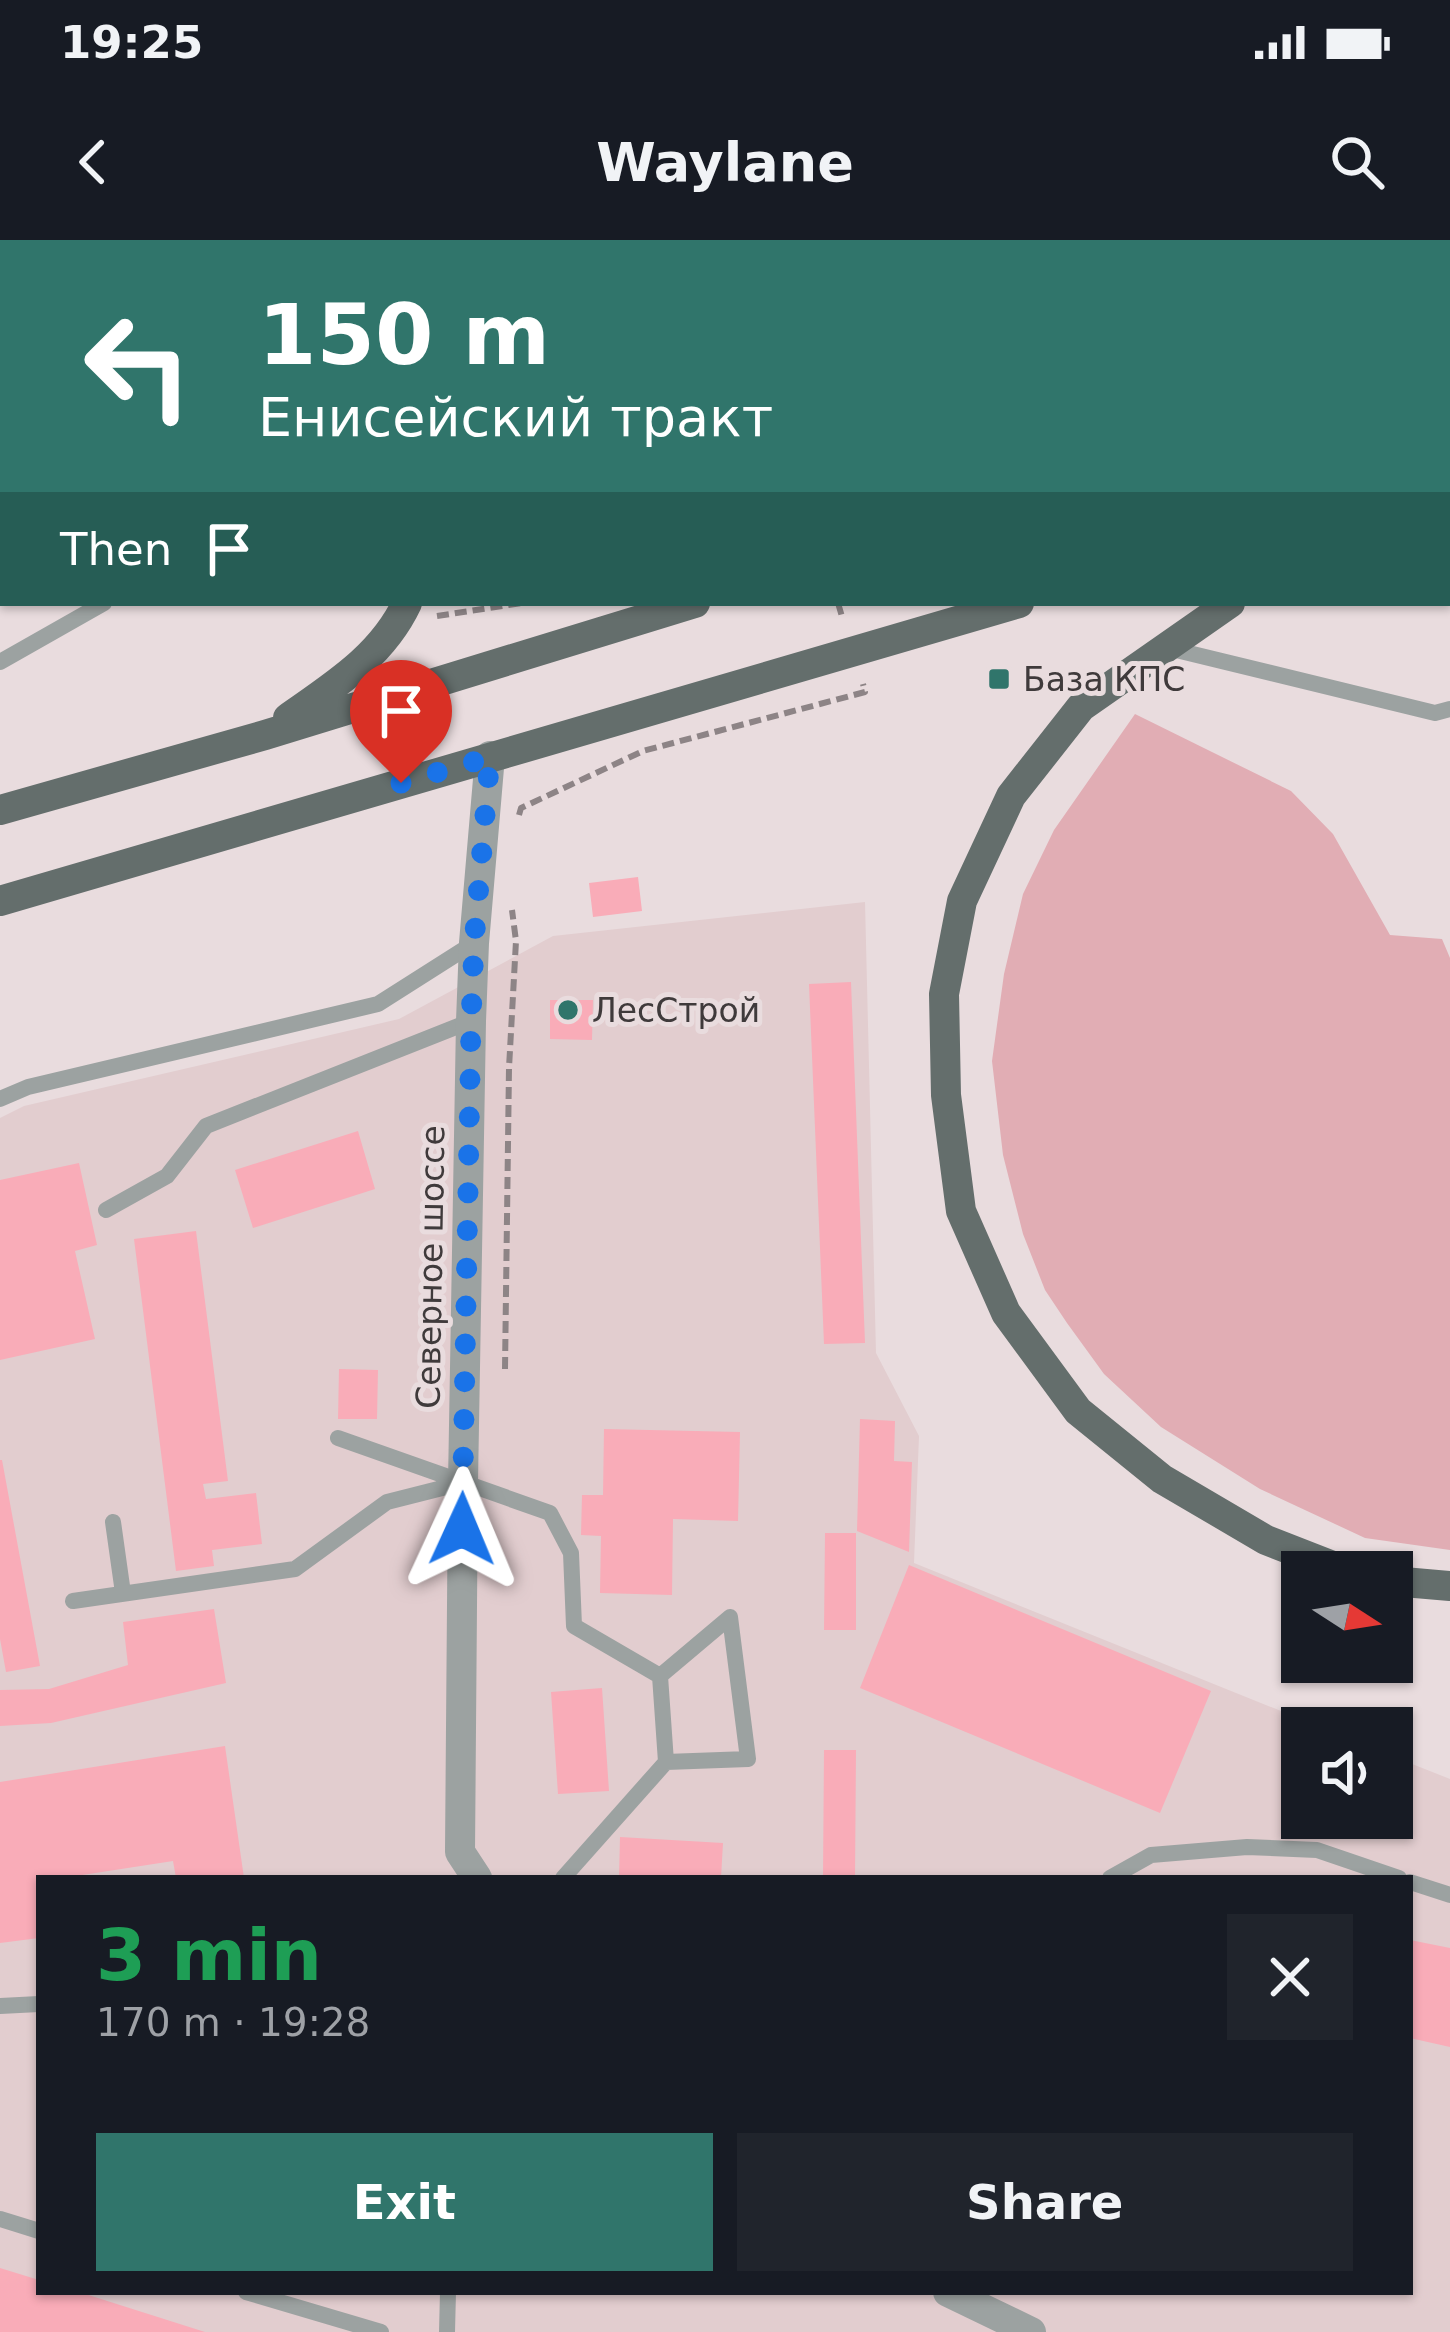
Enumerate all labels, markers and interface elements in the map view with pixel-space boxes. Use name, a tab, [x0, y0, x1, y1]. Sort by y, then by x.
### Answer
text: 19:25	[60, 16, 203, 69]
icon: back	[60, 129, 126, 195]
icon: search	[1324, 129, 1390, 195]
text: Waylane	[596, 131, 854, 194]
text: 150 m	[258, 286, 550, 384]
icon: left	[60, 288, 216, 444]
text: Енисейский тракт	[258, 386, 773, 449]
icon: arrive	[196, 516, 262, 582]
text: Then	[60, 523, 172, 576]
pin	[350, 660, 452, 783]
place label: База КПС	[1023, 660, 1185, 699]
marker: База КПС	[986, 666, 1012, 692]
icon: arrive	[368, 678, 434, 744]
place label: ЛесСтрой	[592, 991, 760, 1030]
marker: ЛесСтрой	[555, 997, 581, 1023]
street label: Северное шоссе	[409, 1125, 452, 1409]
position arrow	[399, 1466, 525, 1592]
north arrow	[1281, 1551, 1413, 1683]
map controls	[1281, 1551, 1413, 1839]
button: sound	[1281, 1707, 1413, 1839]
text: 3 min	[96, 1913, 322, 1997]
button: close	[1227, 1914, 1353, 2040]
text: 170 m · 19:28	[96, 2000, 370, 2045]
button: Exit	[96, 2133, 713, 2271]
button: Share	[737, 2133, 1353, 2271]

